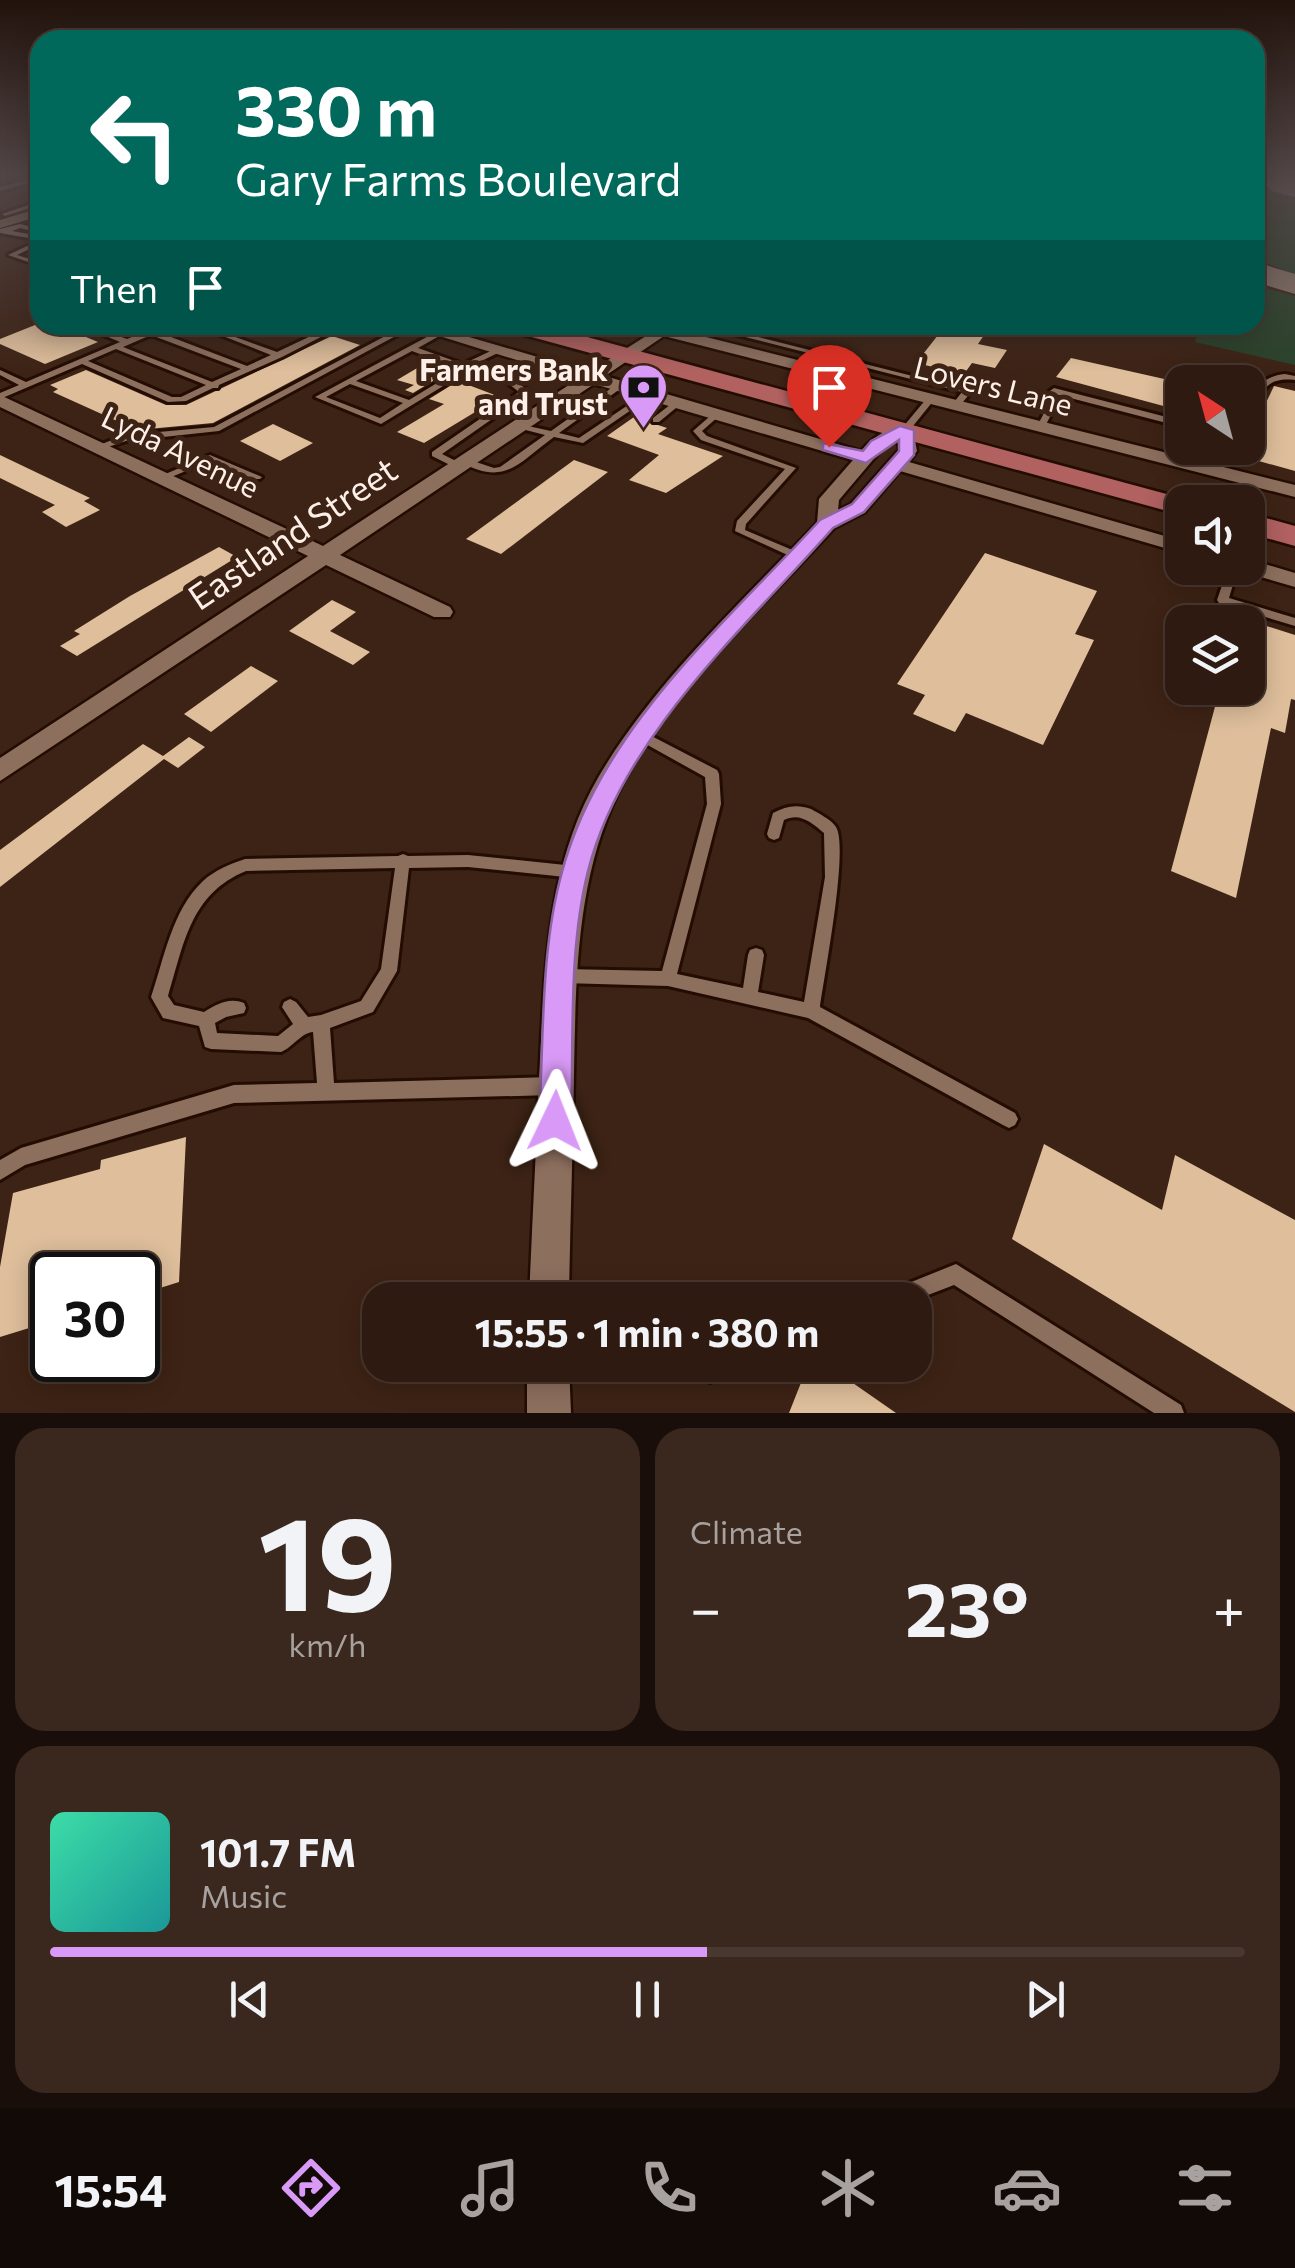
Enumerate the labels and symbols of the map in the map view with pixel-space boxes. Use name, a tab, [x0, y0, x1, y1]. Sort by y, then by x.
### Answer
pin	[787, 345, 872, 448]
street label: Lovers Lane	[911, 347, 1077, 422]
place label: Farmers Bank and Trust	[419, 350, 608, 421]
bank icon: Farmers Bank and Trust	[617, 362, 669, 430]
north arrow	[1165, 365, 1265, 465]
street label: Lyda Avenue	[96, 397, 266, 505]
street label: Eastland Street	[179, 446, 404, 618]
position arrow	[503, 1069, 607, 1173]
speed limit sign: 30	[30, 1252, 160, 1382]

